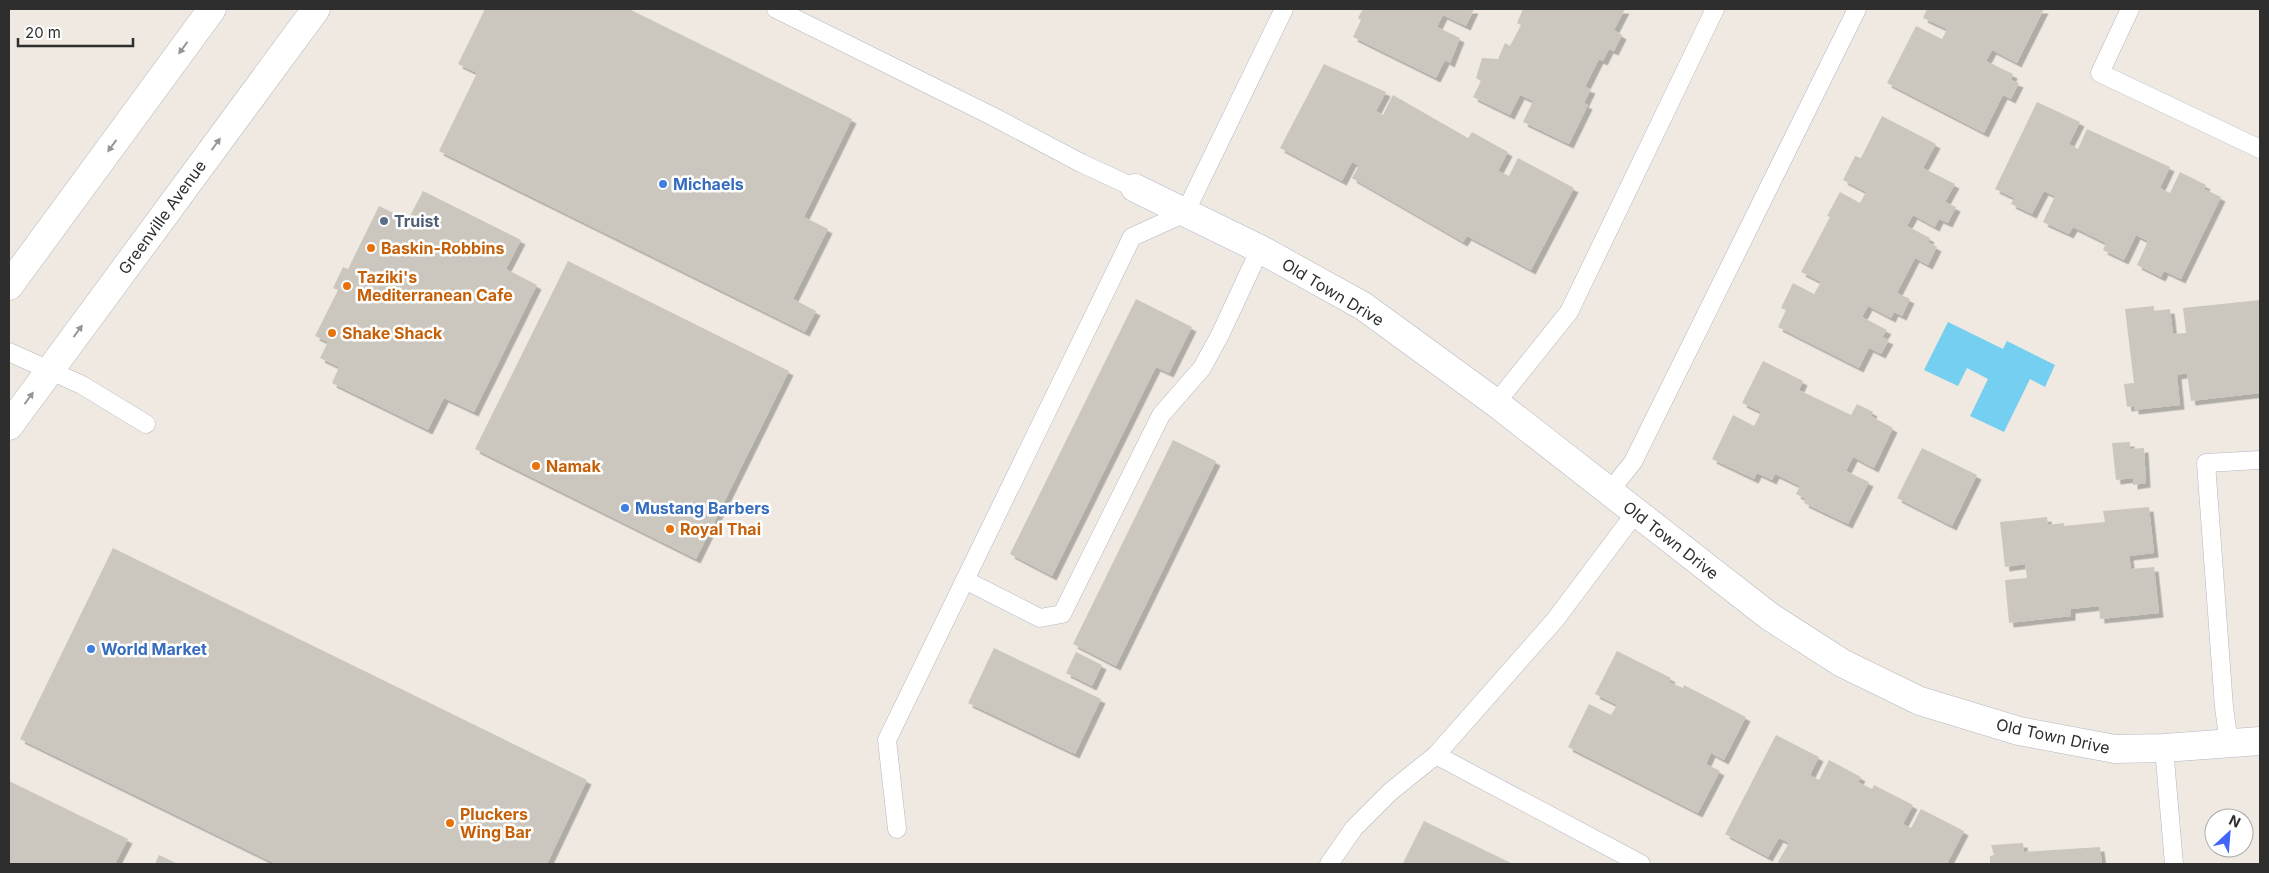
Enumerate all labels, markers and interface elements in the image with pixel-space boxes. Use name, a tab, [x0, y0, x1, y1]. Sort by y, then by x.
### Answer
scale bar	[18, 15, 132, 47]
text: 20 m	[25, 23, 61, 42]
one-way arrow	[178, 41, 189, 54]
one-way arrow	[211, 137, 221, 151]
one-way arrow	[107, 139, 117, 152]
street label: Greenville Avenue	[114, 156, 210, 278]
place label: Michaels	[673, 174, 744, 194]
marker: Michaels	[657, 178, 669, 190]
place label: Truist	[394, 211, 440, 231]
marker: Truist	[378, 215, 390, 227]
place label: Baskin-Robbins	[381, 238, 504, 258]
marker: Baskin-Robbins	[365, 242, 377, 254]
street label: Old Town Drive	[1278, 254, 1388, 330]
place label: Taziki's Mediterranean Cafe	[357, 267, 513, 305]
marker: Taziki's Mediterranean Cafe	[341, 280, 353, 292]
place label: Shake Shack	[342, 323, 443, 343]
one-way arrow	[73, 324, 83, 338]
marker: Shake Shack	[326, 327, 338, 339]
one-way arrow	[24, 392, 34, 405]
place label: Namak	[546, 456, 601, 476]
marker: Namak	[530, 460, 542, 472]
street label: Old Town Drive	[1619, 497, 1723, 583]
place label: Mustang Barbers	[635, 498, 770, 518]
marker: Mustang Barbers	[619, 502, 631, 514]
place label: Royal Thai	[680, 519, 761, 539]
marker: Royal Thai	[664, 523, 676, 535]
place label: World Market	[101, 639, 207, 659]
marker: World Market	[85, 643, 97, 655]
street label: Old Town Drive	[1994, 714, 2112, 758]
place label: Pluckers Wing Bar	[460, 804, 532, 842]
north arrow	[2204, 808, 2254, 858]
text: N	[2226, 811, 2243, 831]
marker: Pluckers Wing Bar	[444, 817, 456, 829]

